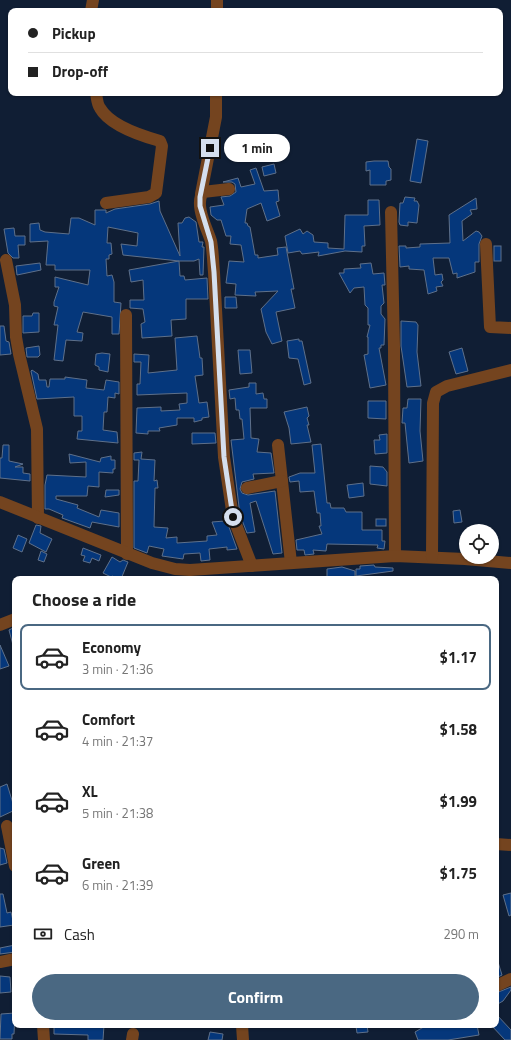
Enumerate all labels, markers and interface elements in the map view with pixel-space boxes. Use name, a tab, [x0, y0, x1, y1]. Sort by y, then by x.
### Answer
text: Pickup	[52, 22, 96, 45]
text: Drop-off	[52, 60, 108, 83]
callout: 1 min	[224, 134, 290, 162]
text: 1 min	[241, 138, 273, 158]
route end	[201, 139, 219, 157]
route start	[224, 508, 242, 526]
map controls	[459, 524, 499, 564]
button: locate	[459, 524, 499, 564]
text: Choose a ride	[32, 586, 136, 613]
text: Economy	[82, 636, 141, 659]
icon: car	[34, 639, 70, 675]
text: $1.17	[440, 646, 477, 669]
text: 3 min · 21:36	[82, 659, 153, 679]
text: Comfort	[82, 708, 135, 731]
icon: car	[34, 711, 70, 747]
text: $1.58	[440, 718, 477, 741]
text: 4 min · 21:37	[82, 731, 153, 751]
text: XL	[82, 780, 98, 803]
icon: car	[34, 783, 70, 819]
text: $1.99	[440, 790, 477, 813]
text: 5 min · 21:38	[82, 803, 153, 823]
text: Green	[82, 852, 120, 875]
icon: car	[34, 855, 70, 891]
text: $1.75	[440, 862, 477, 885]
text: 6 min · 21:39	[82, 875, 153, 895]
icon: cash	[32, 923, 54, 945]
text: Cash	[64, 923, 95, 946]
text: 290 m	[443, 924, 479, 944]
button: Confirm	[32, 974, 479, 1020]

